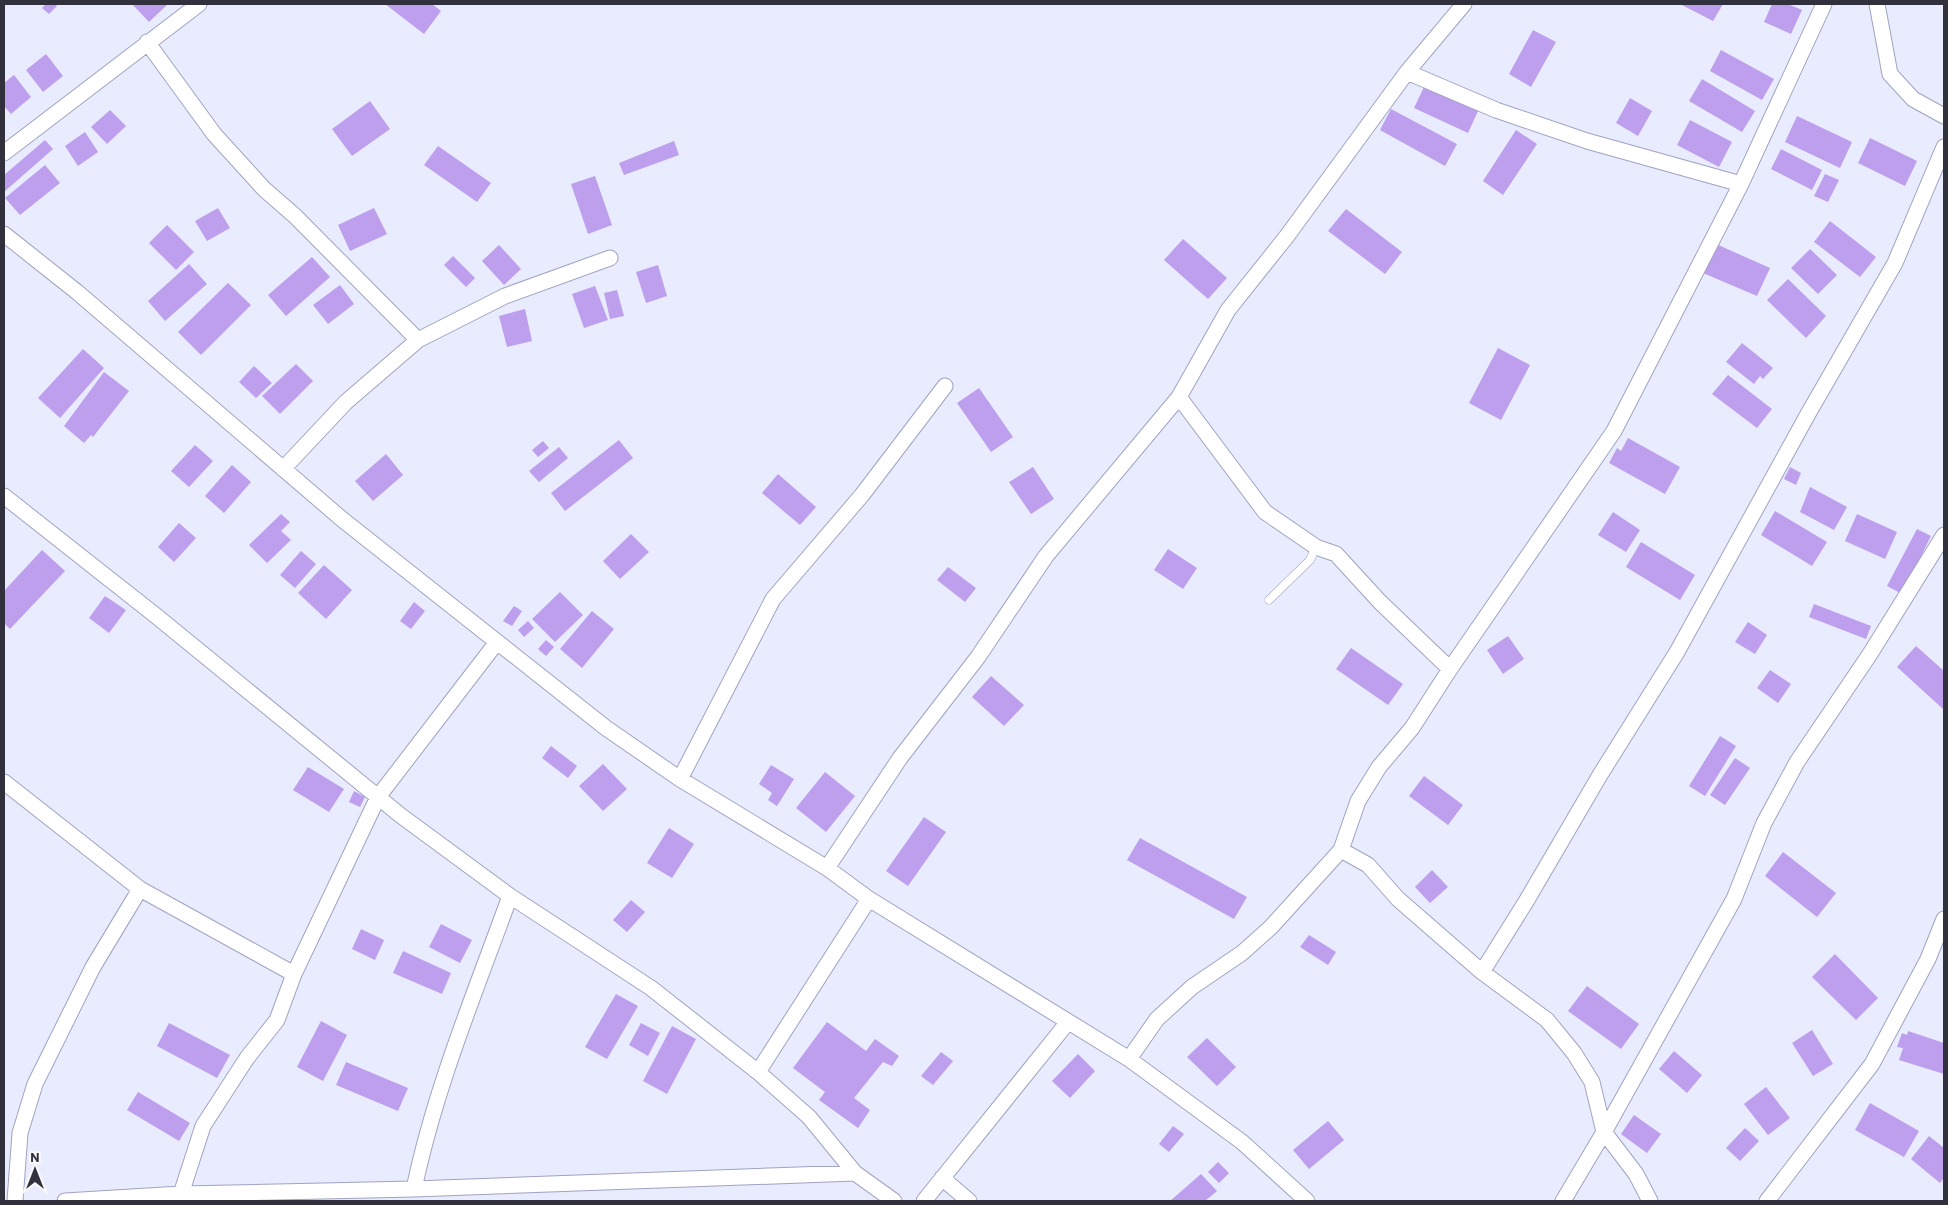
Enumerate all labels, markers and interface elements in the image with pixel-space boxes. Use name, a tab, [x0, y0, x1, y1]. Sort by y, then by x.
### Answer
north arrow	[10, 1145, 60, 1195]
text: N	[30, 1148, 40, 1165]

